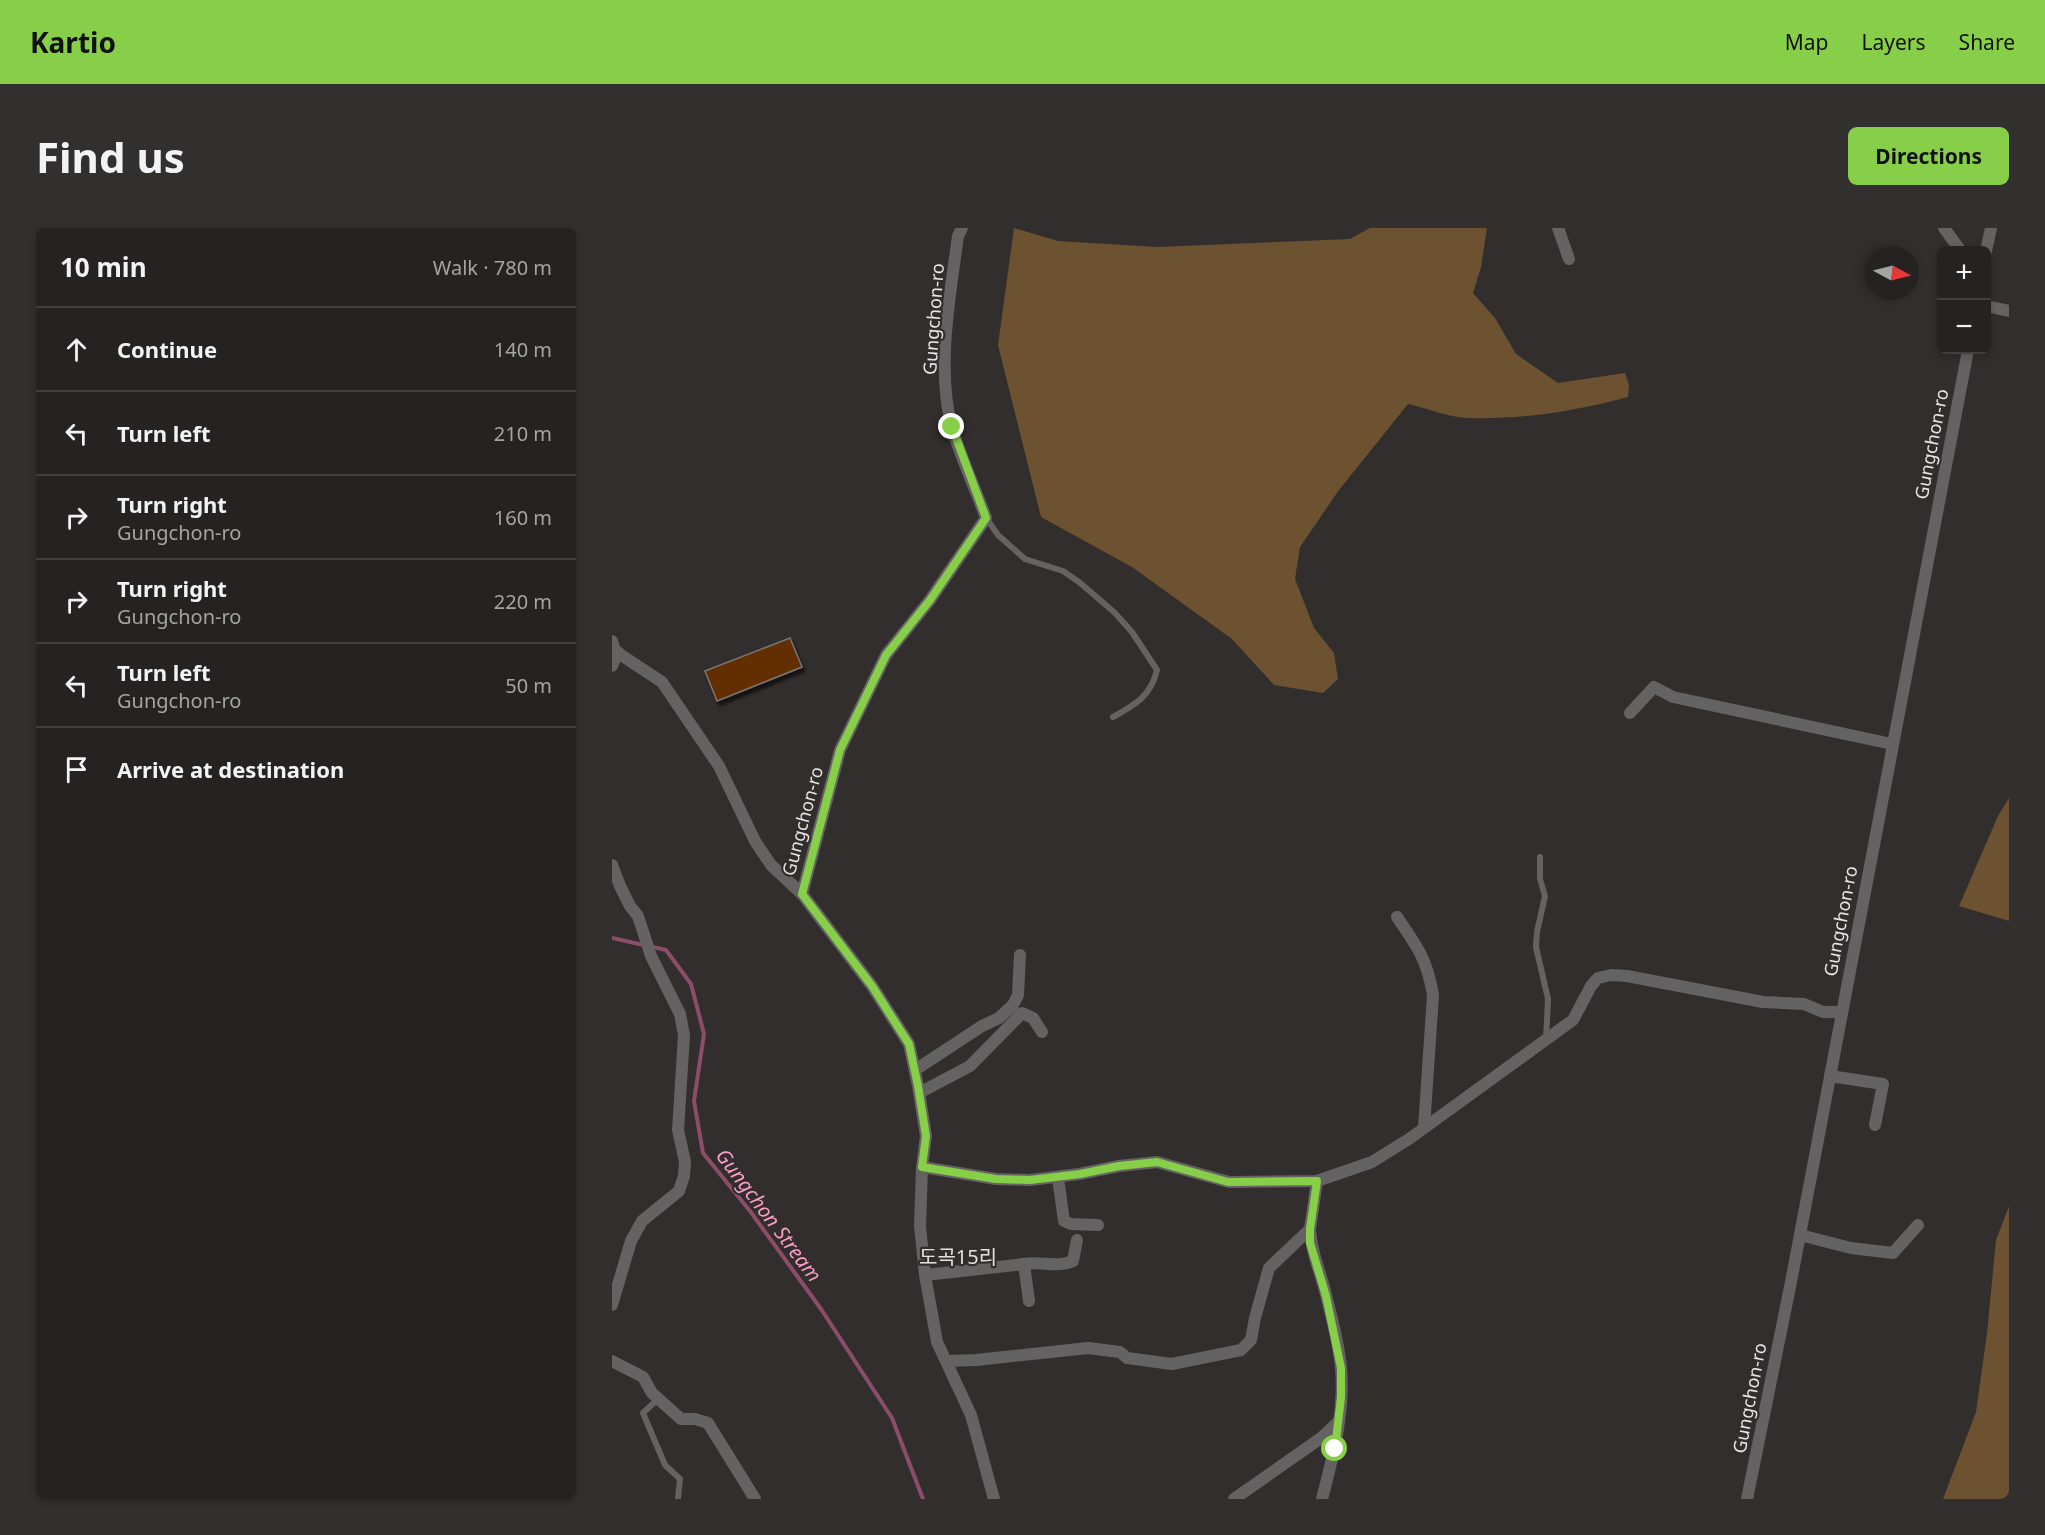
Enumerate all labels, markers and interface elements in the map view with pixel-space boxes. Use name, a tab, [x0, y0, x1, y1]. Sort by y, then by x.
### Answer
text: Kartio	[30, 23, 116, 61]
text: Map	[1785, 28, 1829, 56]
text: Layers	[1862, 28, 1926, 56]
text: Share	[1959, 28, 2015, 56]
button: Directions	[1848, 127, 2009, 185]
text: Find us	[36, 128, 185, 185]
north arrow	[1865, 246, 1919, 300]
map controls	[1937, 246, 1991, 354]
button: +	[1937, 246, 1991, 300]
text: 10 min	[60, 249, 147, 285]
text: Walk · 780 m	[433, 254, 552, 281]
street label: Gungchon-ro	[917, 262, 949, 376]
button: −	[1937, 300, 1991, 354]
icon: ahead	[60, 333, 93, 366]
text: Continue	[117, 334, 217, 364]
text: 140 m	[494, 336, 552, 363]
street label: Gungchon-ro	[1909, 387, 1953, 501]
route end	[938, 413, 964, 439]
icon: left	[60, 417, 93, 450]
text: Turn left	[117, 418, 211, 448]
text: 210 m	[494, 420, 552, 447]
text: Turn right	[117, 489, 227, 519]
icon: right	[60, 501, 93, 534]
text: 160 m	[494, 504, 552, 531]
text: Gungchon-ro	[117, 519, 241, 546]
text: Turn right	[117, 573, 227, 603]
icon: right	[60, 585, 93, 618]
text: 220 m	[494, 588, 552, 615]
text: Gungchon-ro	[117, 603, 241, 630]
text: Turn left	[117, 657, 211, 687]
icon: left	[60, 669, 93, 702]
text: 50 m	[505, 672, 552, 699]
text: Gungchon-ro	[117, 687, 241, 714]
icon: arrive	[60, 753, 93, 786]
text: Arrive at destination	[117, 754, 344, 784]
street label: Gungchon-ro	[776, 764, 828, 878]
street label: Gungchon-ro	[1818, 864, 1862, 978]
water label: Gungchon Stream	[710, 1143, 828, 1287]
district label: 도곡15리	[919, 1243, 997, 1270]
street label: Gungchon-ro	[1727, 1341, 1771, 1455]
route start	[1321, 1435, 1347, 1461]

